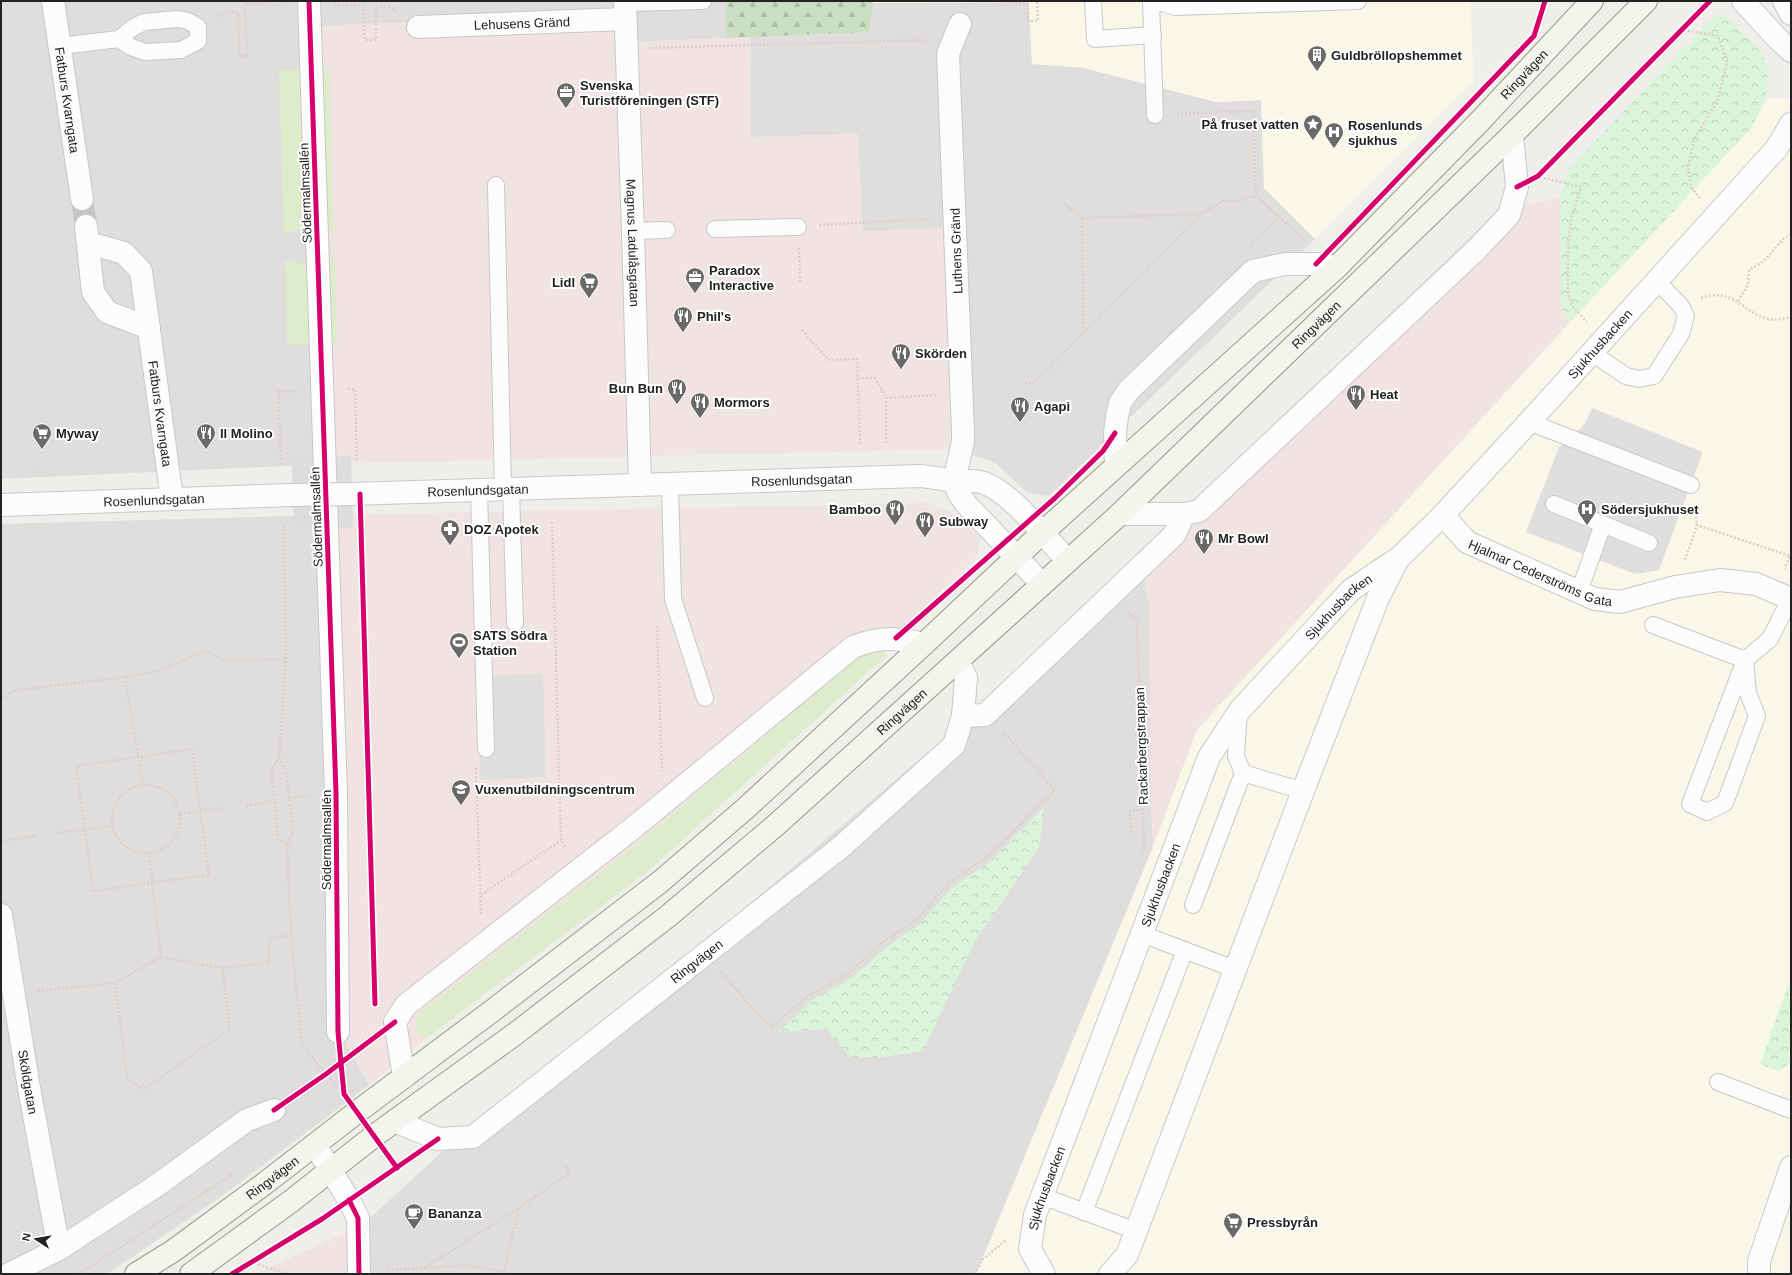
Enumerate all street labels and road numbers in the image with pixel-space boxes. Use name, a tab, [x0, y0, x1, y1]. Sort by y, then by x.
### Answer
street label: Lehusens Gränd	[474, 14, 570, 33]
street label: Fatburs Kvarngata	[52, 46, 82, 155]
street label: Ringvägen	[1498, 46, 1551, 102]
street label: Södermalmsallén	[296, 143, 315, 243]
street label: Magnus Ladulåsgatan	[623, 179, 642, 307]
street label: Luthens Gränd	[948, 208, 965, 294]
street label: Ringvägen	[1289, 298, 1344, 352]
street label: Sjukhusbacken	[1565, 306, 1635, 382]
street label: Fatburs Kvarngata	[145, 360, 175, 468]
street label: Södermalmsallén	[307, 467, 326, 567]
street label: Rosenlundsgatan	[751, 471, 853, 489]
street label: Rosenlundsgatan	[427, 481, 529, 500]
street label: Rosenlundsgatan	[103, 491, 205, 509]
street label: Hjalmar Cederströms Gata	[1466, 537, 1614, 609]
street label: Sjukhusbacken	[1302, 571, 1375, 643]
street label: Ringvägen	[874, 685, 930, 738]
street label: Rackarbergstrappan	[1132, 687, 1151, 805]
street label: Södermalmsallén	[319, 790, 334, 890]
street label: Sjukhusbacken	[1138, 841, 1184, 929]
street label: Ringvägen	[668, 936, 726, 987]
street label: Sköldgatan	[15, 1049, 41, 1115]
street label: Sjukhusbacken	[1026, 1144, 1068, 1231]
street label: Ringvägen	[243, 1153, 302, 1203]

